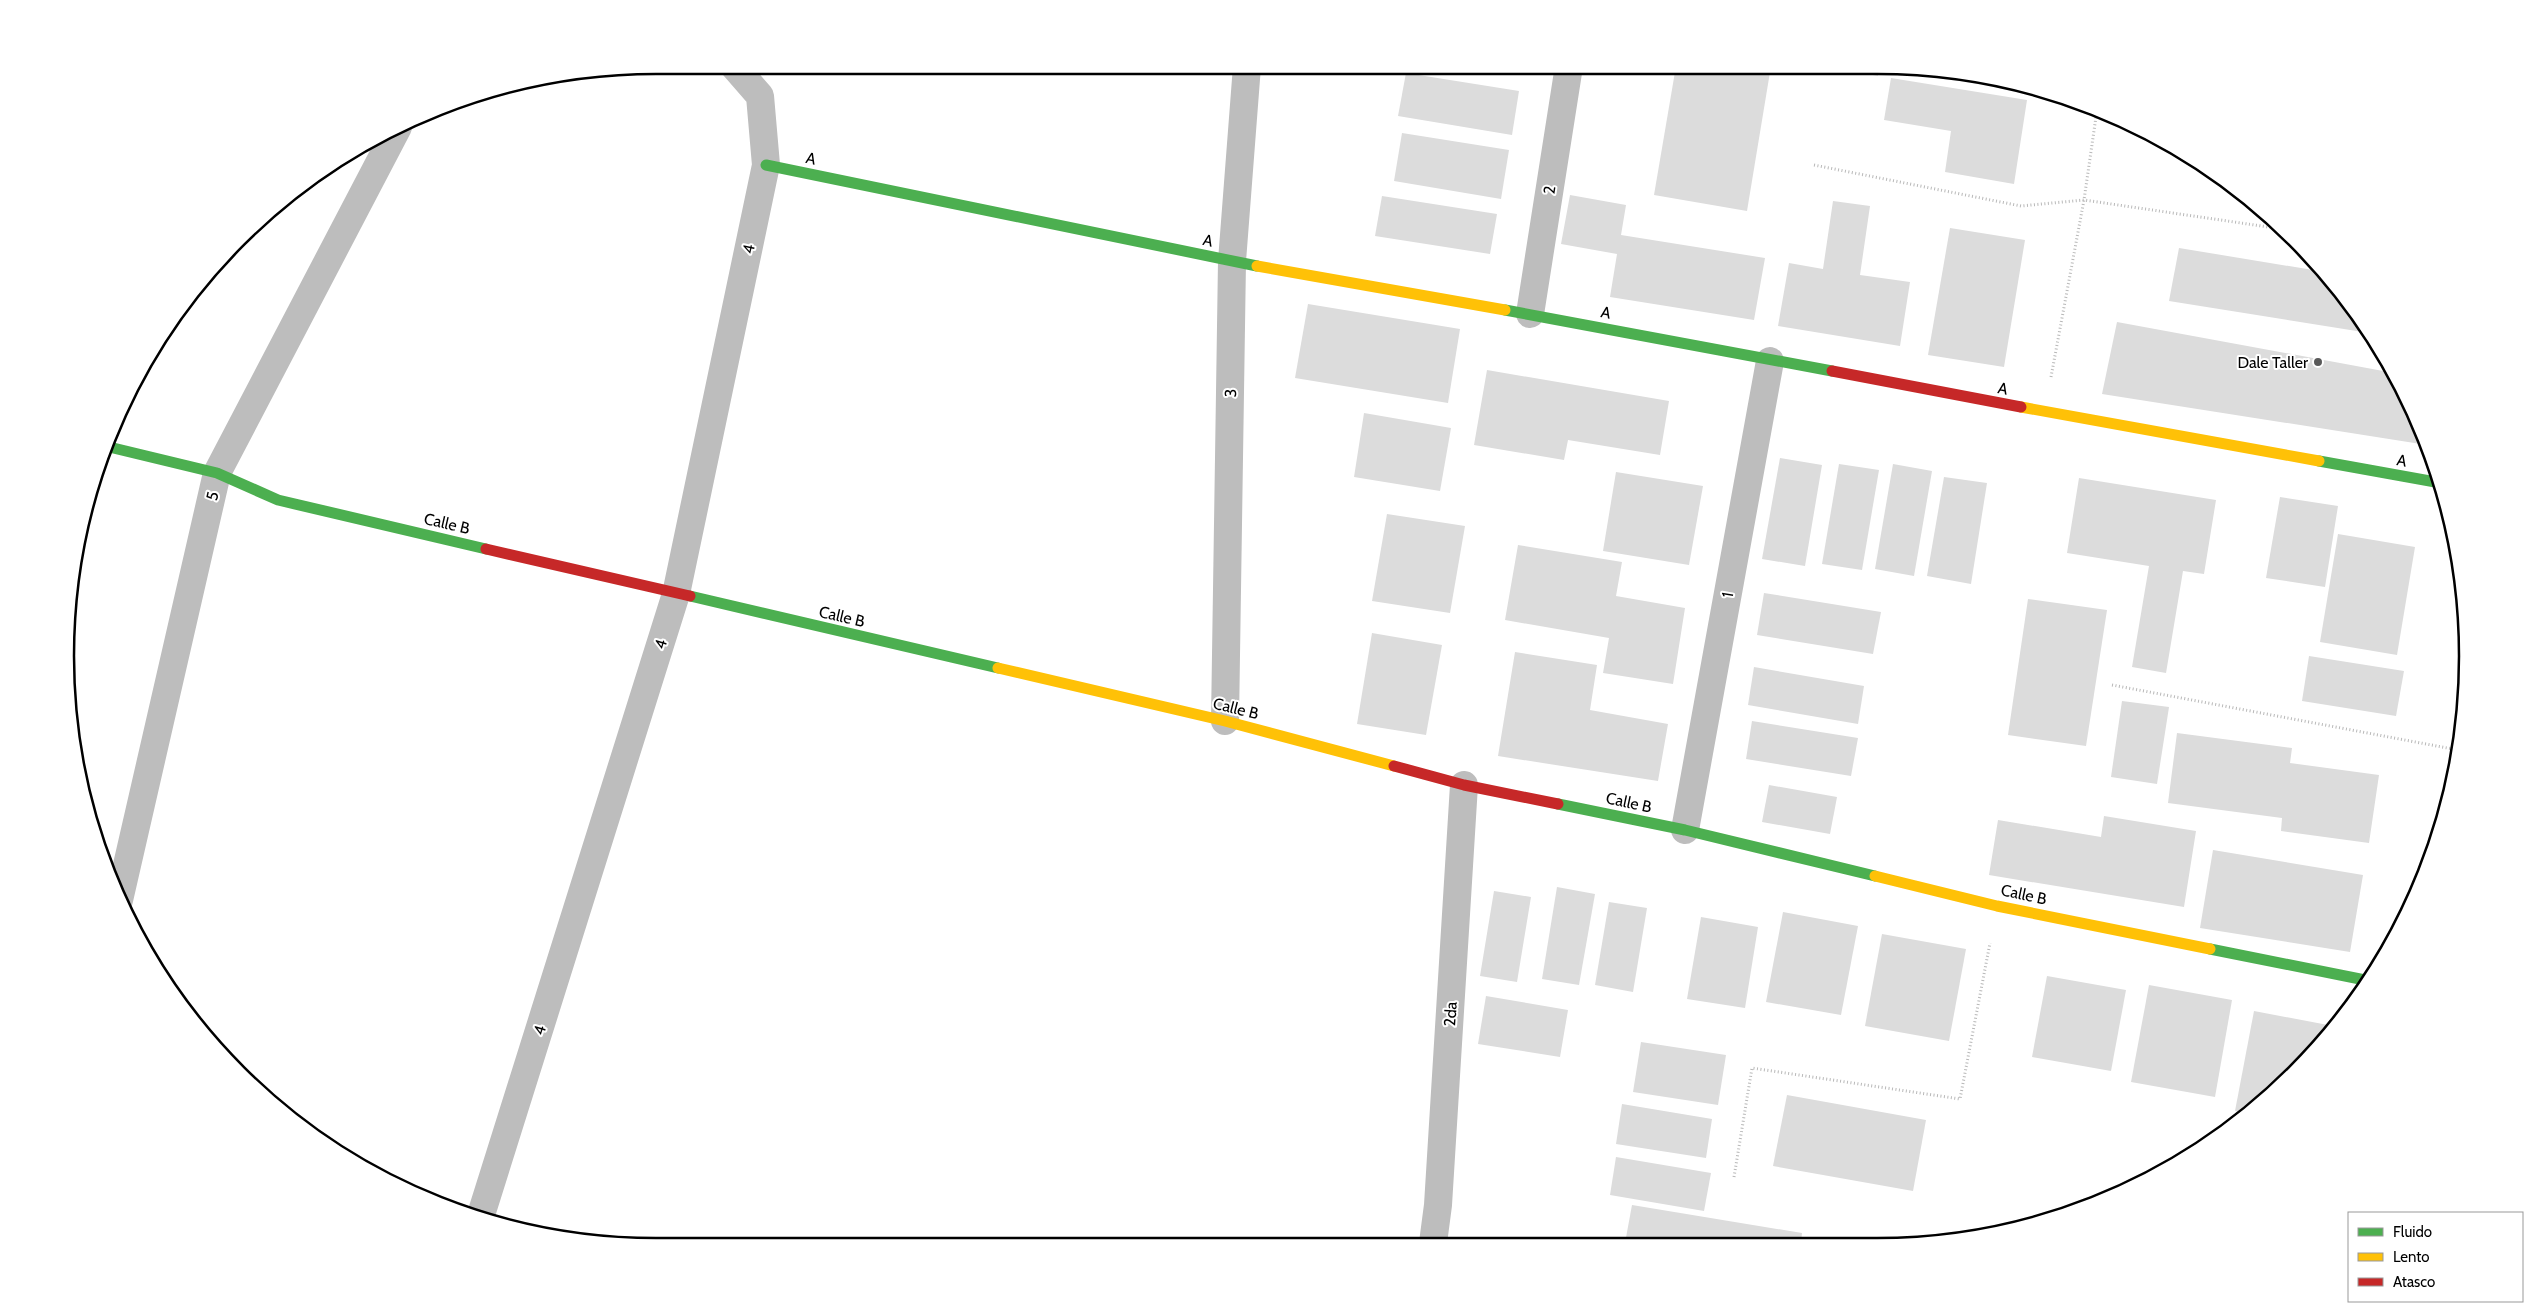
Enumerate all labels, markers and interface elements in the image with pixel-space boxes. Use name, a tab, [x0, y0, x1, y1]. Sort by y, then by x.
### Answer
street label: A	[804, 148, 818, 169]
street label: 2	[1539, 184, 1560, 196]
street label: A	[1201, 230, 1215, 251]
street label: 4	[738, 243, 759, 256]
street label: A	[1599, 302, 1613, 323]
place label: Dale Taller	[2237, 353, 2309, 372]
marker: Dale Taller	[2312, 356, 2324, 368]
street label: A	[1996, 378, 2010, 399]
street label: 3	[1221, 389, 1240, 398]
street label: A	[2395, 450, 2409, 471]
street label: 5	[202, 490, 223, 502]
street label: Calle B	[422, 509, 472, 538]
street label: 1	[1718, 591, 1737, 599]
street label: Calle B	[817, 602, 867, 631]
street label: 4	[650, 637, 671, 651]
street label: Calle B	[1211, 694, 1261, 723]
street label: Calle B	[1604, 788, 1654, 817]
street label: Calle B	[1999, 880, 2049, 909]
street label: 2da	[1440, 1001, 1461, 1027]
street label: 4	[529, 1023, 550, 1037]
legend	[2348, 1212, 2523, 1302]
text: Fluido	[2393, 1223, 2432, 1241]
text: Lento	[2393, 1248, 2430, 1266]
text: Atasco	[2393, 1273, 2435, 1291]

